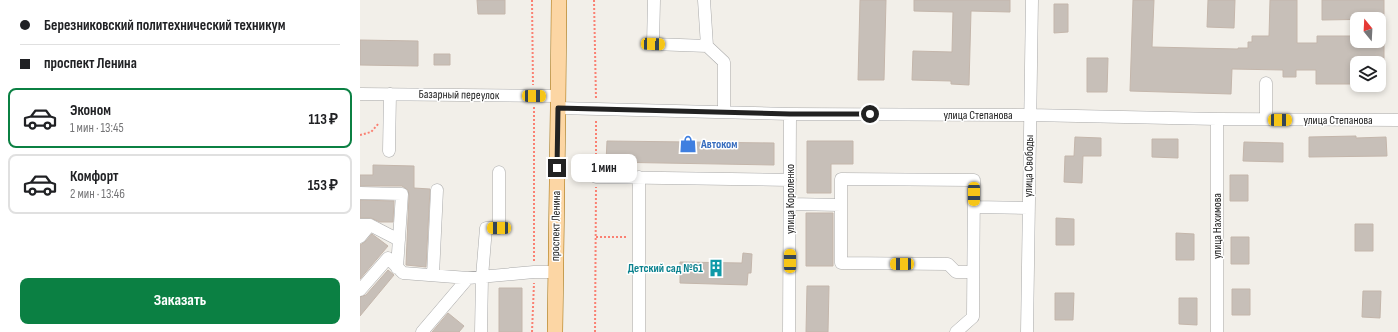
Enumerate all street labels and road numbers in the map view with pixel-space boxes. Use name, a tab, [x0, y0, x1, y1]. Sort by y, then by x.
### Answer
street label: Базарный переулок	[419, 87, 500, 103]
street label: улица Степанова	[943, 108, 1013, 123]
street label: улица Степанова	[1303, 113, 1373, 128]
street label: улица Свободы	[1021, 135, 1037, 197]
street label: улица Короленко	[783, 164, 798, 234]
street label: проспект Ленина	[548, 190, 564, 261]
street label: улица Нахимова	[1210, 193, 1225, 259]

